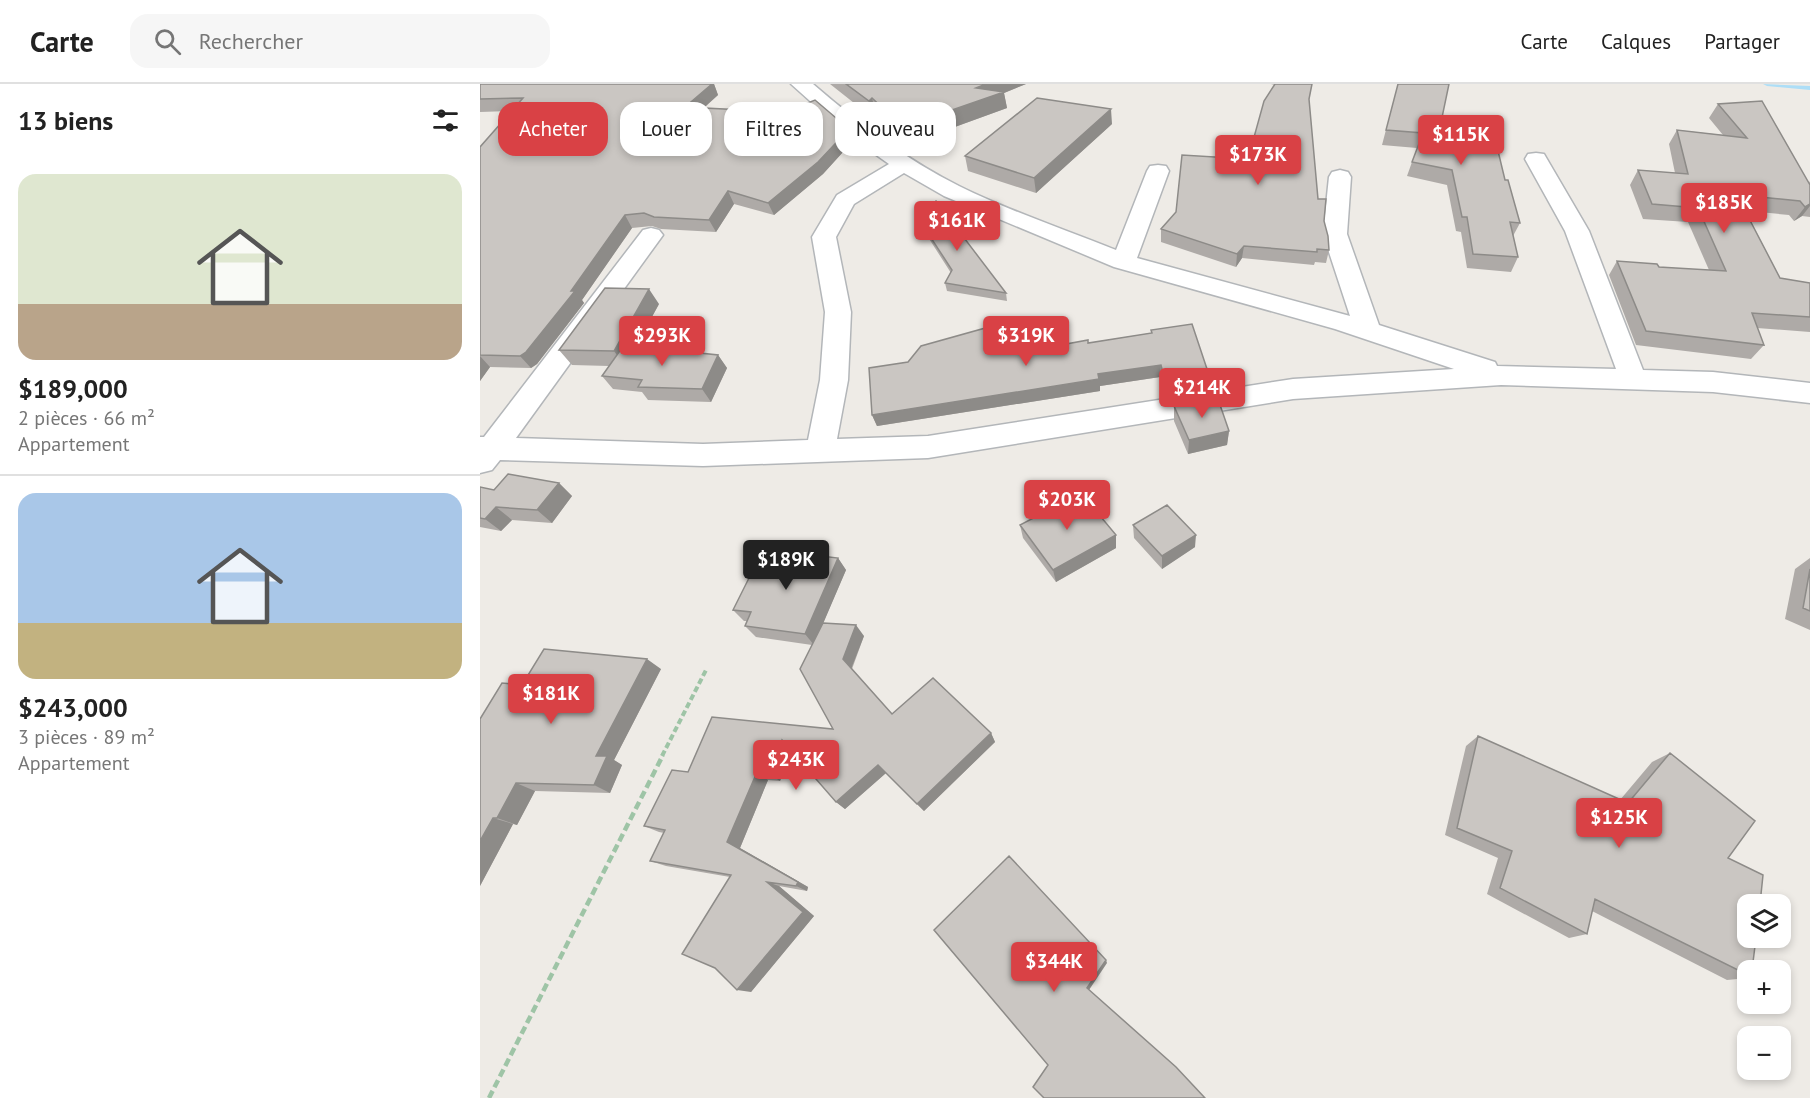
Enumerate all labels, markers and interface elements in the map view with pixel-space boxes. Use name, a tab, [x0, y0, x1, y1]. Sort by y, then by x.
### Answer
search box	[130, 14, 550, 68]
text: Carte	[30, 23, 94, 60]
icon: search	[151, 25, 184, 58]
text: Rechercher	[199, 27, 303, 55]
text: Carte	[1521, 28, 1568, 55]
text: Calques	[1601, 28, 1671, 55]
text: Partager	[1704, 28, 1780, 55]
chip: Acheter	[498, 102, 608, 156]
chip: Louer	[620, 102, 712, 156]
chip: Filtres	[724, 102, 823, 156]
chip: Nouveau	[835, 102, 956, 156]
text: 13 biens	[18, 104, 113, 137]
icon: filters	[429, 104, 462, 137]
pin: $115K	[1419, 115, 1503, 166]
text: $115K	[1432, 121, 1490, 147]
pin: $173K	[1216, 135, 1300, 186]
text: $173K	[1229, 141, 1287, 167]
pin: $185K	[1682, 183, 1766, 234]
text: $185K	[1695, 189, 1753, 215]
pin: $161K	[915, 201, 999, 252]
text: $161K	[928, 207, 986, 233]
icon: home	[186, 213, 294, 321]
pin: $293K	[620, 316, 704, 367]
pin: $319K	[984, 316, 1068, 367]
text: $293K	[633, 322, 691, 348]
text: $319K	[997, 322, 1055, 348]
pin: $214K	[1160, 368, 1244, 419]
text: $189,000	[18, 372, 128, 405]
text: $214K	[1173, 374, 1231, 400]
text: 2 pièces · 66 m²	[18, 405, 155, 431]
text: Appartement	[18, 431, 130, 457]
pin: $203K	[1025, 480, 1109, 531]
text: $203K	[1038, 486, 1096, 512]
icon: home	[186, 532, 294, 640]
pin: $189K	[744, 540, 828, 591]
text: $189K	[757, 546, 815, 572]
pin: $181K	[509, 674, 593, 725]
text: $181K	[522, 680, 580, 706]
text: $243,000	[18, 691, 128, 724]
text: 3 pièces · 89 m²	[18, 724, 155, 750]
pin: $243K	[754, 740, 838, 791]
text: $243K	[767, 746, 825, 772]
text: Appartement	[18, 750, 130, 776]
pin: $125K	[1577, 798, 1661, 849]
text: $125K	[1590, 804, 1648, 830]
map controls	[1737, 894, 1791, 1080]
button: layers	[1737, 894, 1791, 948]
pin: $344K	[1012, 942, 1096, 993]
text: $344K	[1025, 948, 1083, 974]
button: +	[1737, 960, 1791, 1014]
button: −	[1737, 1026, 1791, 1080]

